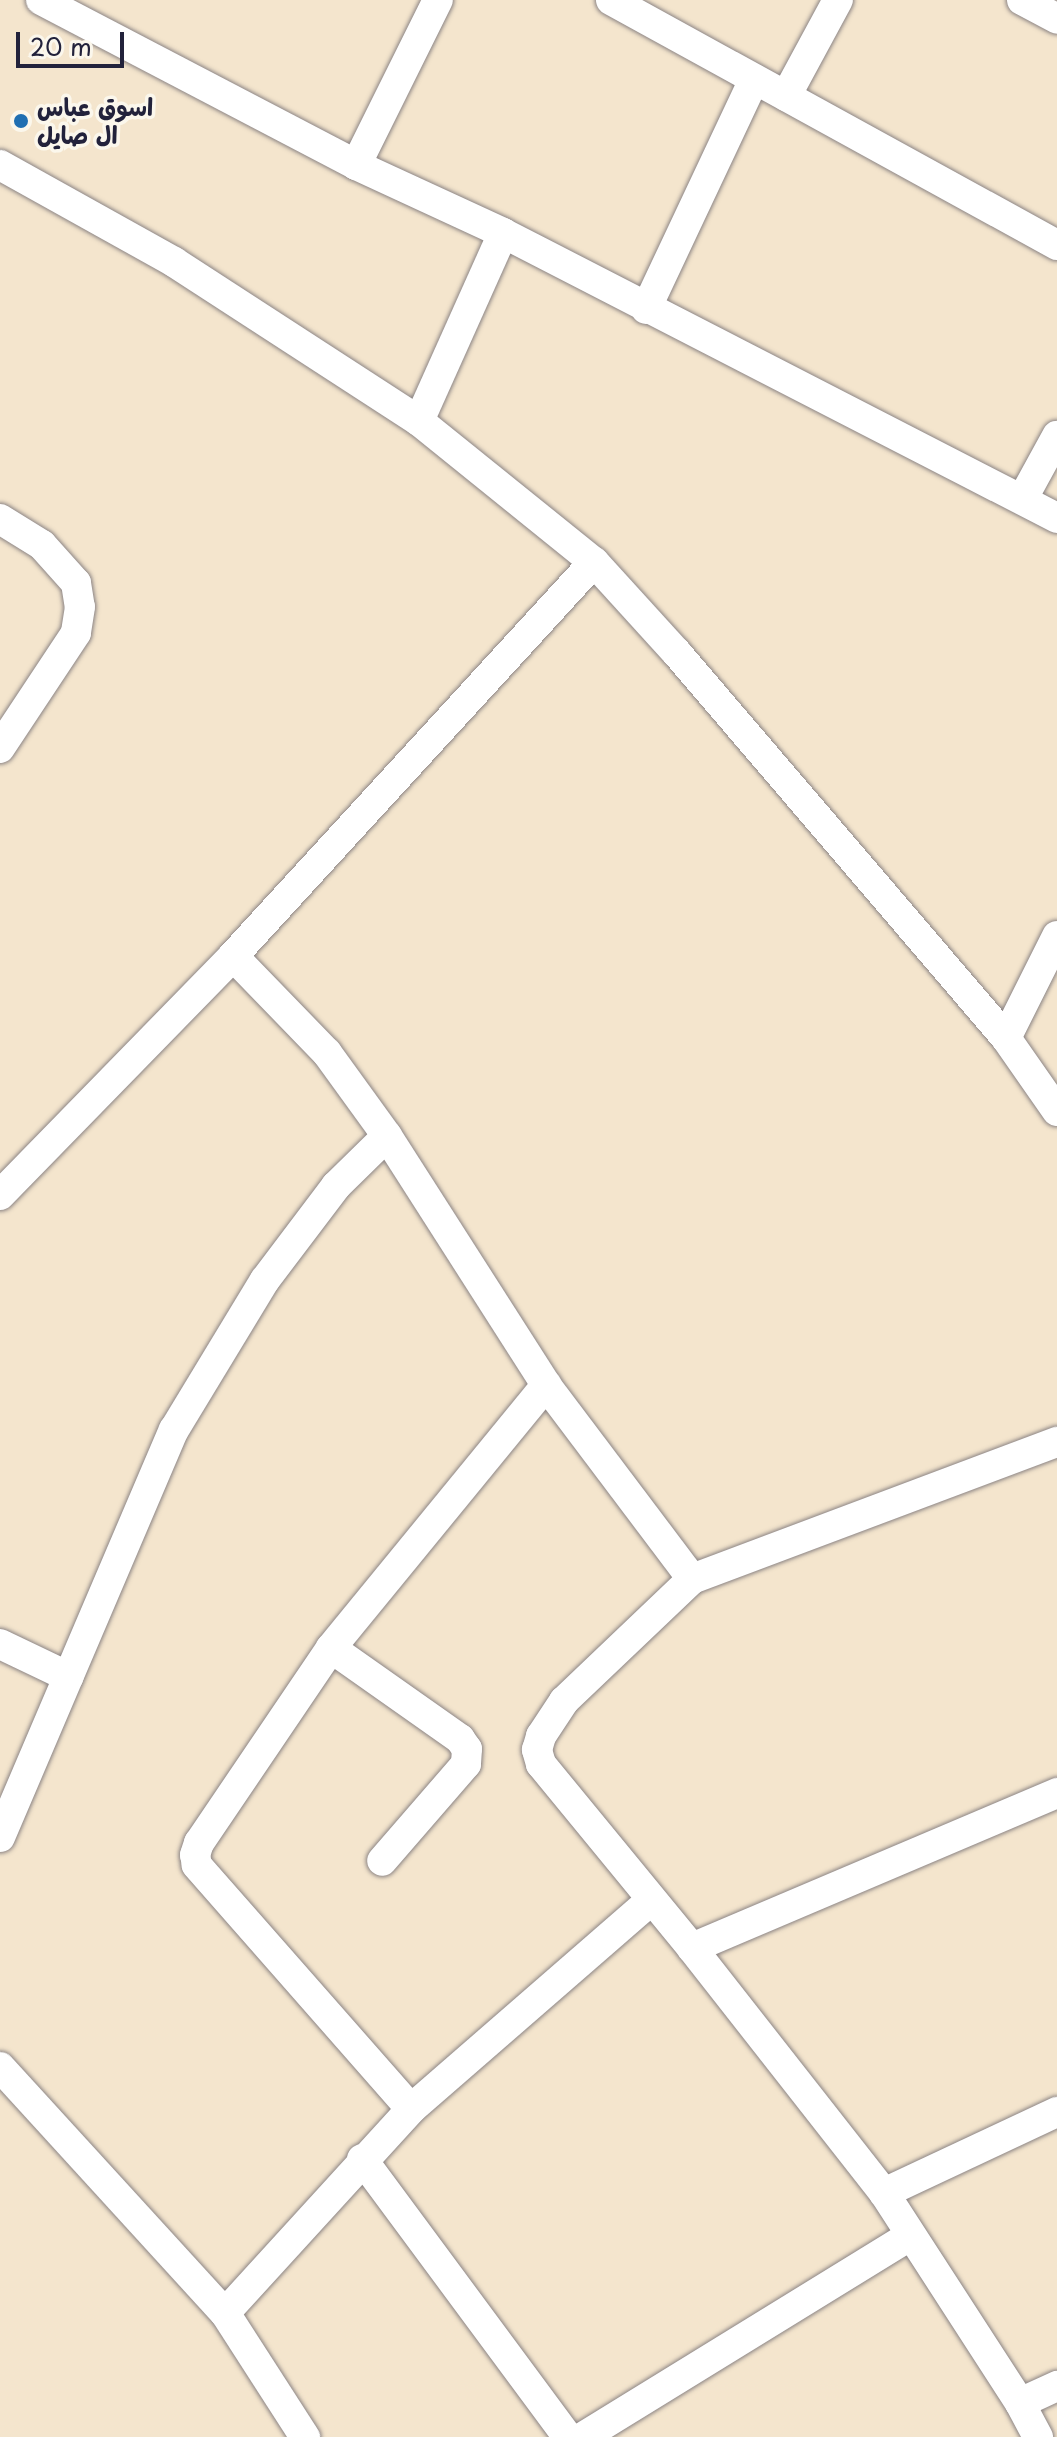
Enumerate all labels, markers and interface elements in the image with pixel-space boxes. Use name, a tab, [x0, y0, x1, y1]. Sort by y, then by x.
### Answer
scale bar	[20, 16, 128, 66]
text: 20 m	[30, 28, 92, 64]
place label: اسوق عباس ال صايل	[37, 93, 153, 149]
marker: اسوق عباس ال صايل	[12, 112, 30, 130]

